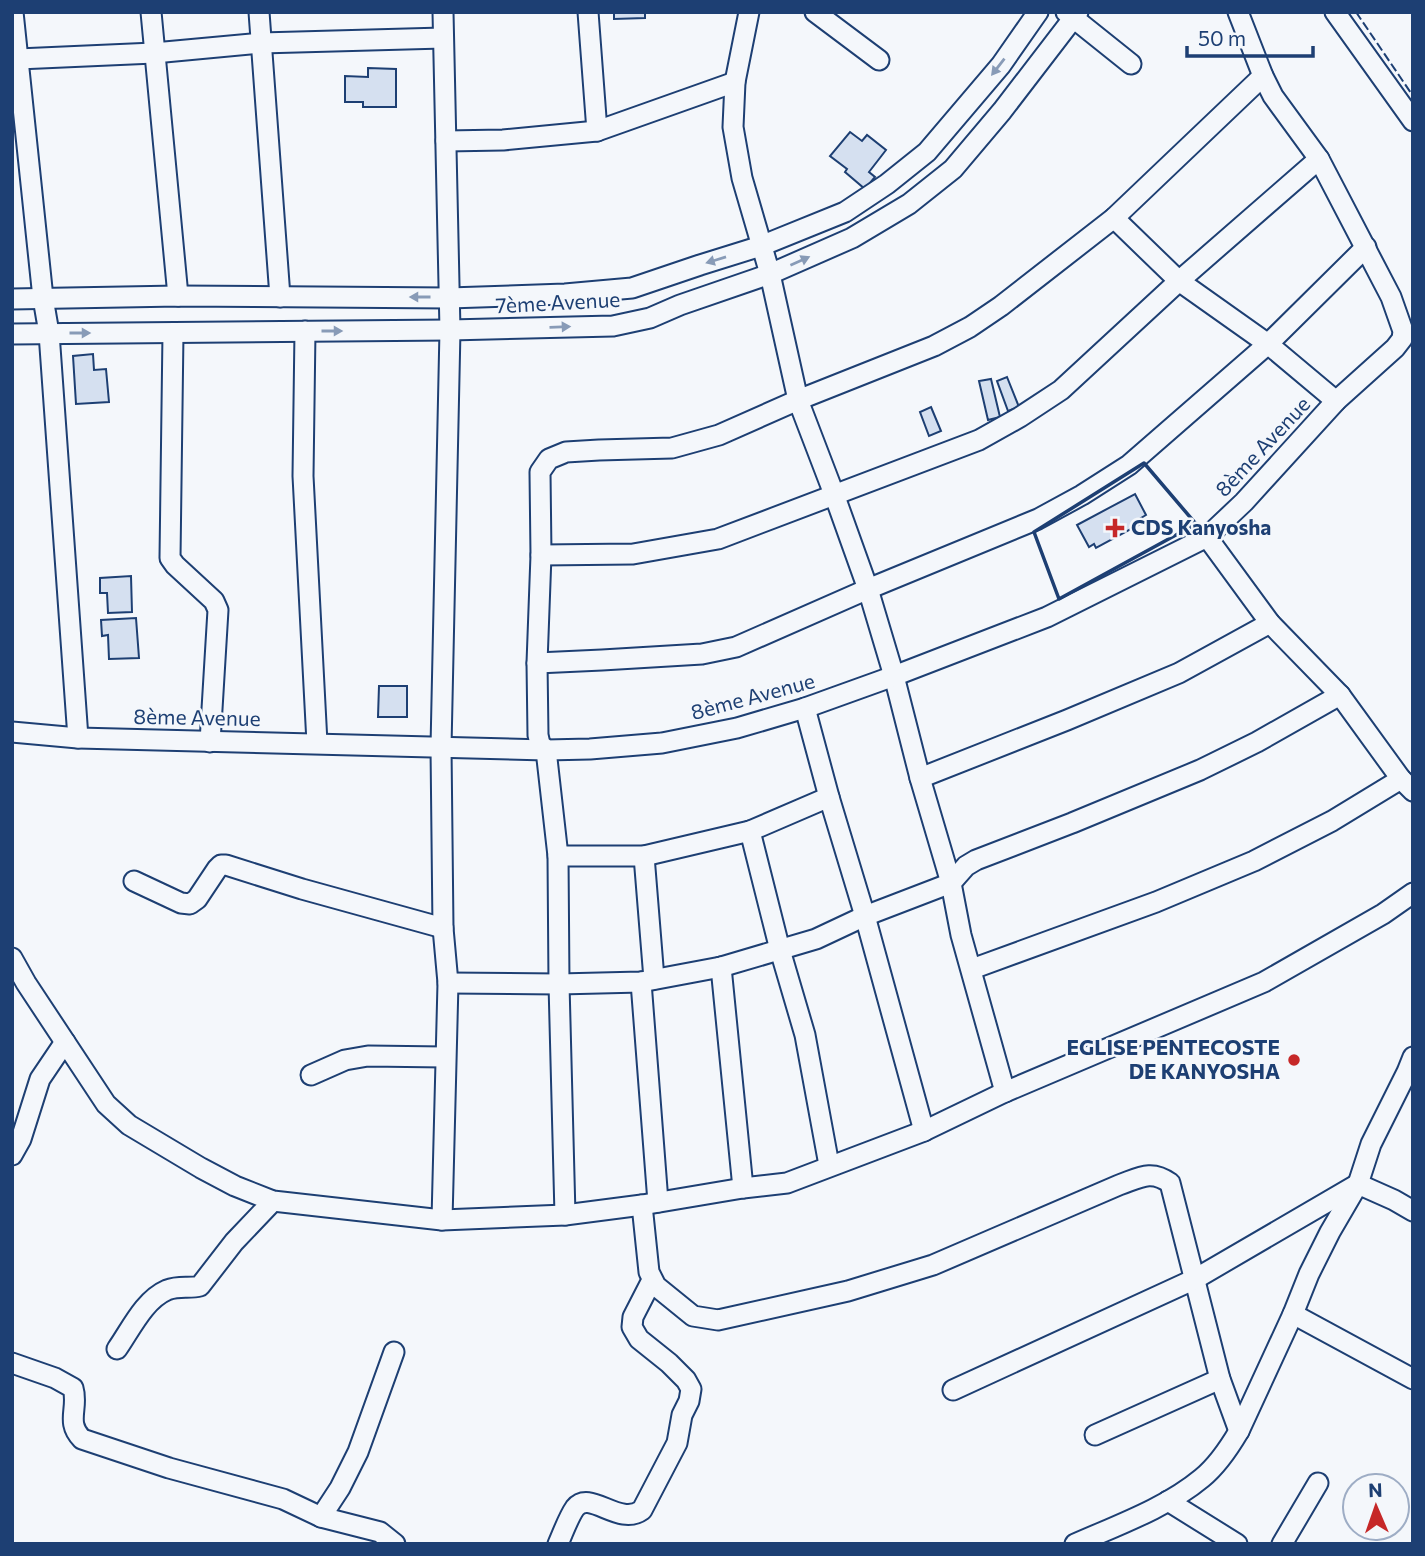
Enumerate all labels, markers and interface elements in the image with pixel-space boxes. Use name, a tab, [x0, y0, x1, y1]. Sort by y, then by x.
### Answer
scale bar	[1187, 14, 1313, 58]
text: 50 m	[1198, 25, 1246, 50]
one-way arrow	[991, 58, 1006, 76]
one-way arrow	[705, 255, 726, 265]
one-way arrow	[790, 255, 811, 266]
street label: 7ème Avenue	[495, 286, 621, 317]
one-way arrow	[409, 292, 431, 303]
one-way arrow	[549, 322, 571, 333]
one-way arrow	[322, 325, 344, 337]
one-way arrow	[70, 327, 92, 339]
street label: 8ème Avenue	[1209, 391, 1314, 501]
place label: CDS Kanyosha	[1131, 514, 1271, 539]
marker: CDS Kanyosha	[1105, 518, 1125, 538]
street label: 8ème Avenue	[688, 667, 817, 724]
street label: 8ème Avenue	[133, 703, 261, 730]
place label: EGLISE PENTECOSTE DE KANYOSHA	[1066, 1034, 1280, 1083]
marker: EGLISE PENTECOSTE DE KANYOSHA	[1286, 1052, 1302, 1068]
north arrow	[1341, 1472, 1411, 1542]
text: N	[1368, 1478, 1383, 1501]

